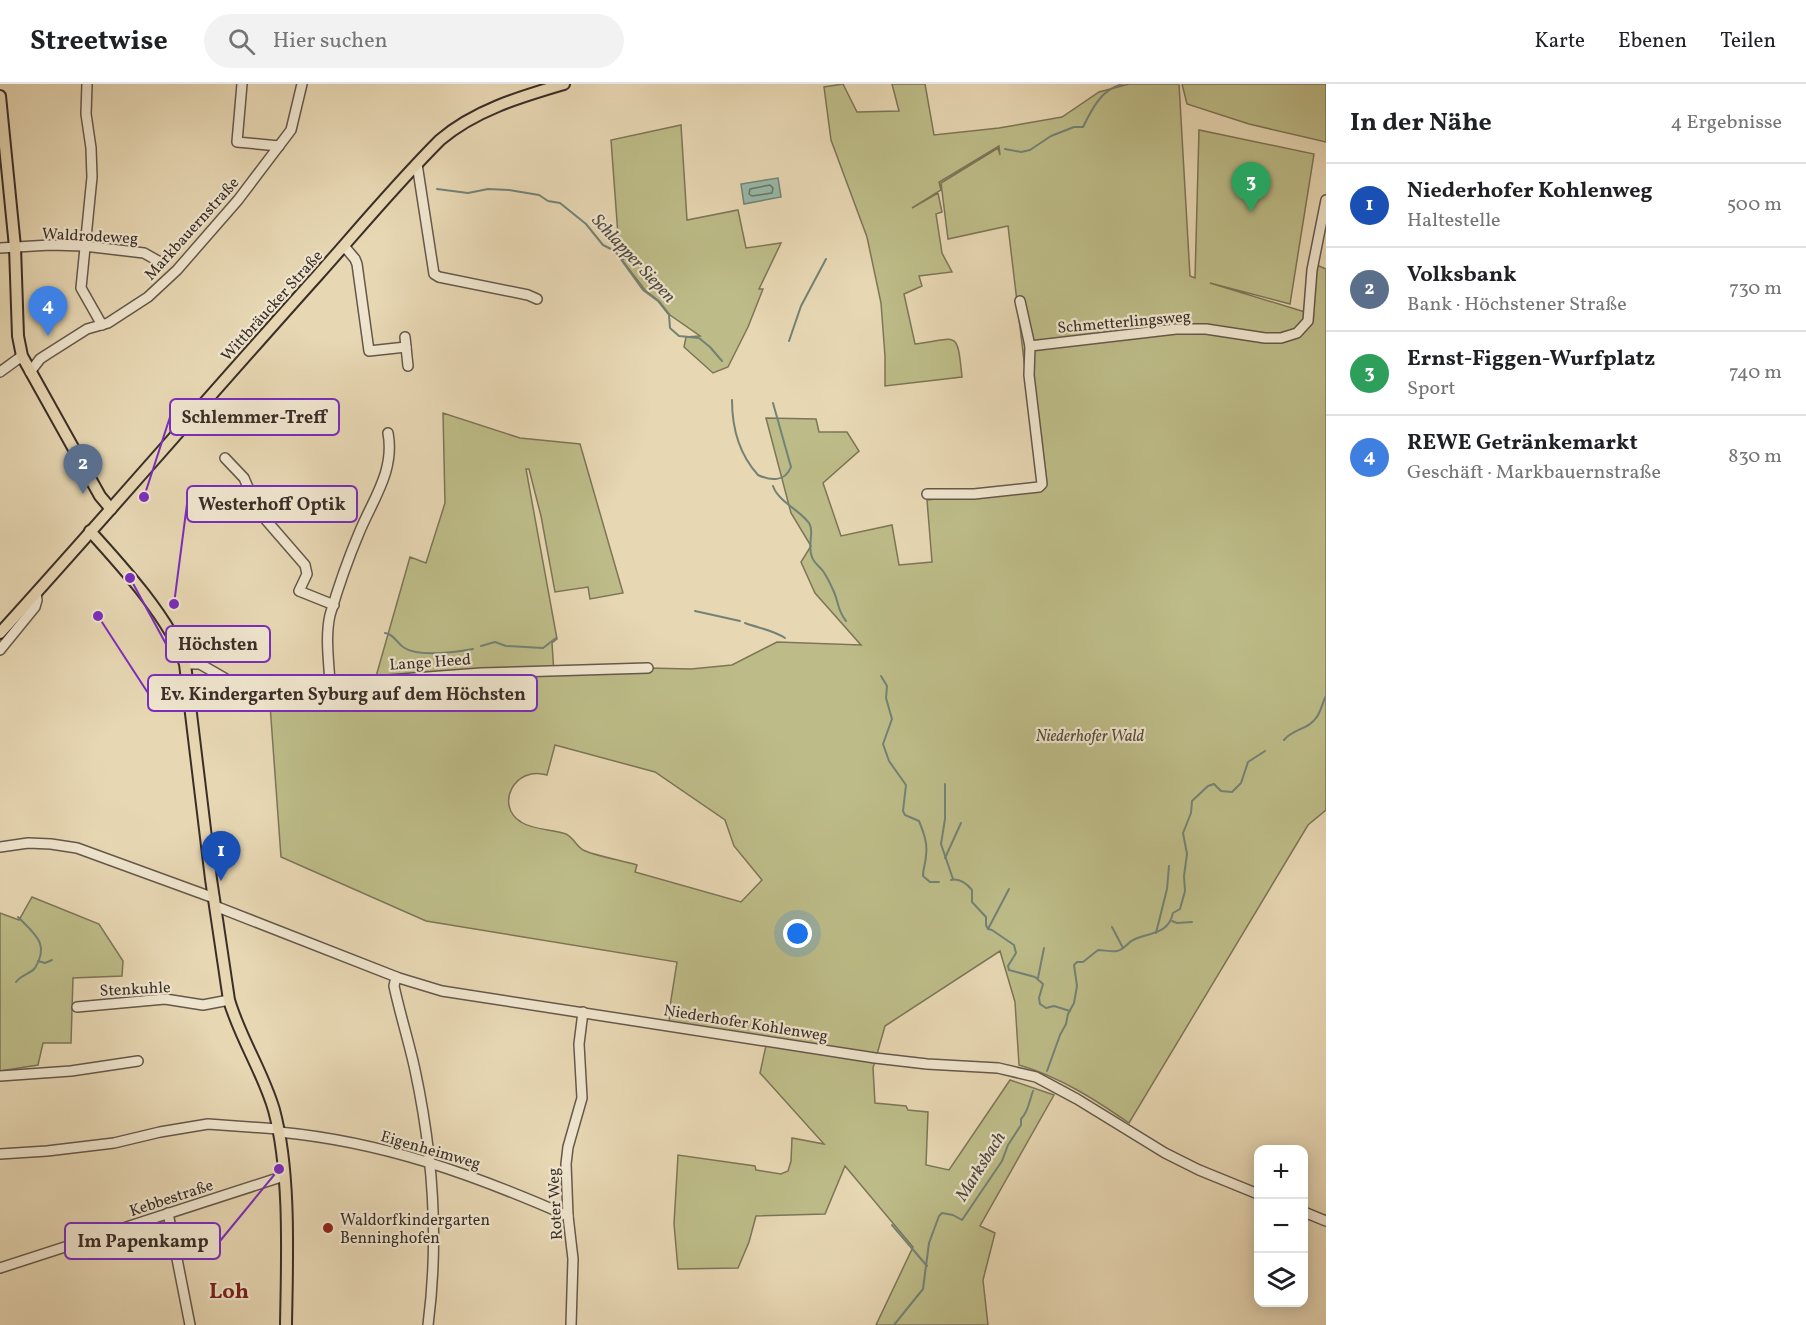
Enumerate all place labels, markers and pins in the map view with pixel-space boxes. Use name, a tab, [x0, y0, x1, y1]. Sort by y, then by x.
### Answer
pin: 3	[1232, 162, 1270, 212]
pin: 4	[28, 286, 68, 336]
callout: Schlemmer-Treff	[170, 399, 339, 435]
pin: 2	[64, 444, 103, 494]
callout: Westerhoff Optik	[187, 486, 357, 522]
callout: Höchsten	[166, 626, 270, 662]
callout: Ev. Kindergarten Syburg auf dem Höchsten	[148, 675, 537, 711]
pin: 1	[202, 832, 240, 881]
place label: Waldorfkindergarten Benninghofen	[340, 1210, 490, 1250]
marker: Waldorfkindergarten Benninghofen	[321, 1221, 335, 1235]
callout: Im Papenkamp	[65, 1223, 220, 1259]

